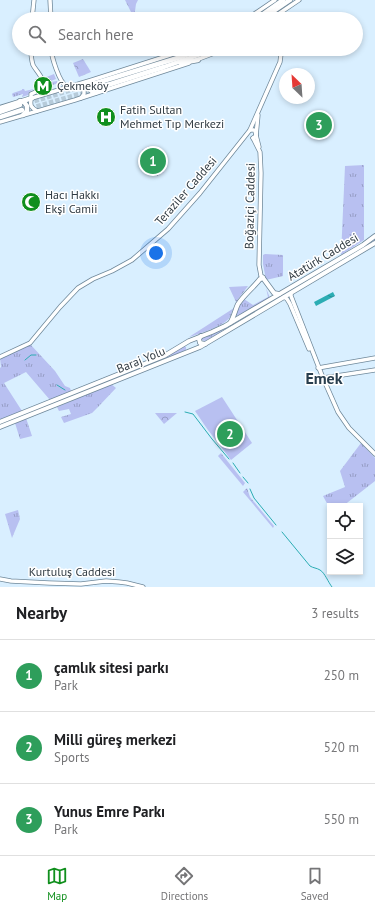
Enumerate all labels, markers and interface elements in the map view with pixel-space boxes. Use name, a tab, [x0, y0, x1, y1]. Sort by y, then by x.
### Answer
search box	[12, 12, 363, 56]
icon: search	[26, 23, 48, 45]
text: Search here	[58, 25, 134, 44]
north arrow	[279, 68, 315, 104]
metro station icon: Çekmeköy	[32, 75, 54, 97]
place label: Çekmeköy	[57, 78, 109, 93]
place label: Fatih Sultan Mehmet Tıp Merkezi	[120, 102, 224, 131]
hospital icon: Fatih Sultan Mehmet Tıp Merkezi	[95, 106, 117, 128]
pin: 3	[306, 110, 332, 140]
pin: 1	[140, 146, 166, 176]
street label: Teraziler Caddesi	[152, 153, 220, 228]
street label: Boğaziçi Caddesi	[241, 163, 258, 249]
place label: Hacı Hakkı Ekşi Camii	[45, 187, 100, 216]
mosque icon: Hacı Hakkı Ekşi Camii	[20, 191, 42, 213]
street label: Atatürk Caddesi	[285, 230, 361, 284]
your location	[146, 243, 166, 263]
street label: Baraj Yolu	[114, 343, 167, 376]
district label: Emek	[305, 368, 343, 388]
pin: 2	[217, 419, 243, 449]
map controls	[327, 503, 363, 575]
button: locate	[327, 503, 363, 539]
button: layers	[327, 539, 363, 575]
street label: Kurtuluş Caddesi	[29, 564, 115, 579]
text: Nearby	[16, 602, 67, 624]
text: 3 results	[311, 605, 359, 622]
text: çamlık sitesi parkı	[54, 658, 169, 677]
text: 1	[25, 667, 33, 684]
text: 250 m	[324, 667, 359, 684]
text: Park	[54, 677, 78, 694]
text: Milli güreş merkezi	[54, 730, 176, 749]
text: 2	[25, 739, 33, 756]
text: 520 m	[324, 739, 359, 756]
text: Sports	[54, 749, 90, 766]
text: Yunus Emre Parkı	[54, 802, 165, 821]
text: 3	[25, 811, 33, 828]
text: 550 m	[324, 811, 359, 828]
text: Park	[54, 821, 78, 838]
tab: Map	[46, 865, 68, 903]
tab: Directions	[161, 865, 208, 903]
tab: Saved	[301, 865, 329, 903]

